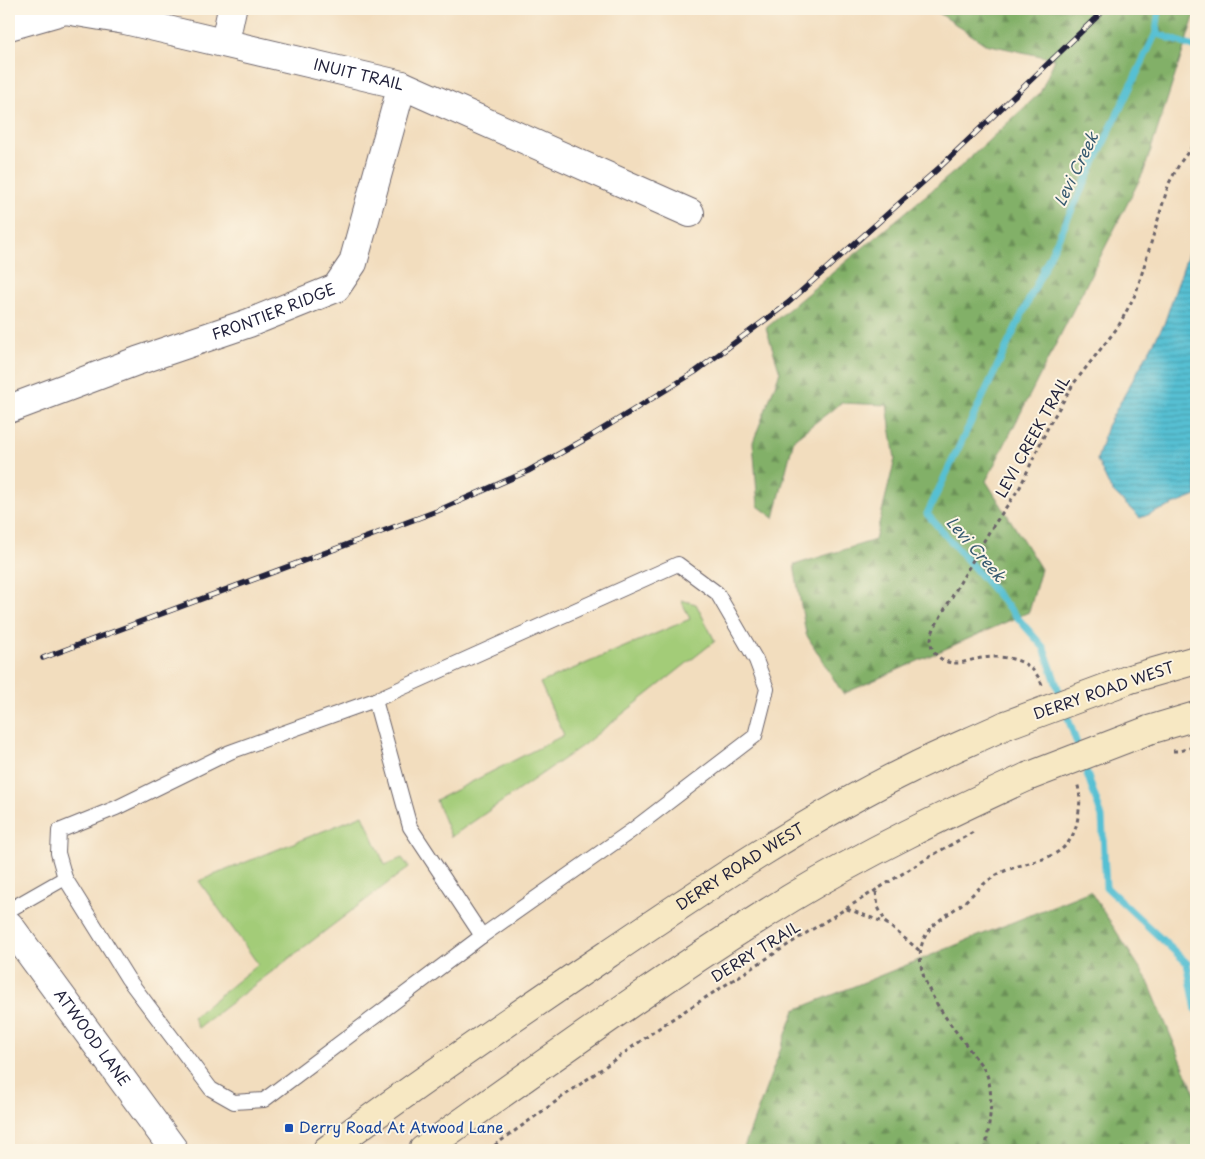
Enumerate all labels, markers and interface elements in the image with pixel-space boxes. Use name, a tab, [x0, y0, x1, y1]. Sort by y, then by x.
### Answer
street label: INUIT TRAIL	[312, 52, 407, 95]
water label: Levi Creek	[1047, 126, 1104, 210]
street label: FRONTIER RIDGE	[209, 276, 338, 345]
street label: LEVI CREEK TRAIL	[989, 371, 1075, 501]
water label: Levi Creek	[942, 510, 1013, 587]
street label: DERRY ROAD WEST	[1030, 654, 1178, 724]
street label: DERRY ROAD WEST	[671, 816, 809, 915]
street label: DERRY TRAIL	[706, 914, 804, 987]
street label: ATWOOD LANE	[50, 984, 136, 1090]
place label: Derry Road At Atwood Lane	[299, 1115, 504, 1138]
marker: Derry Road At Atwood Lane	[283, 1122, 295, 1134]

